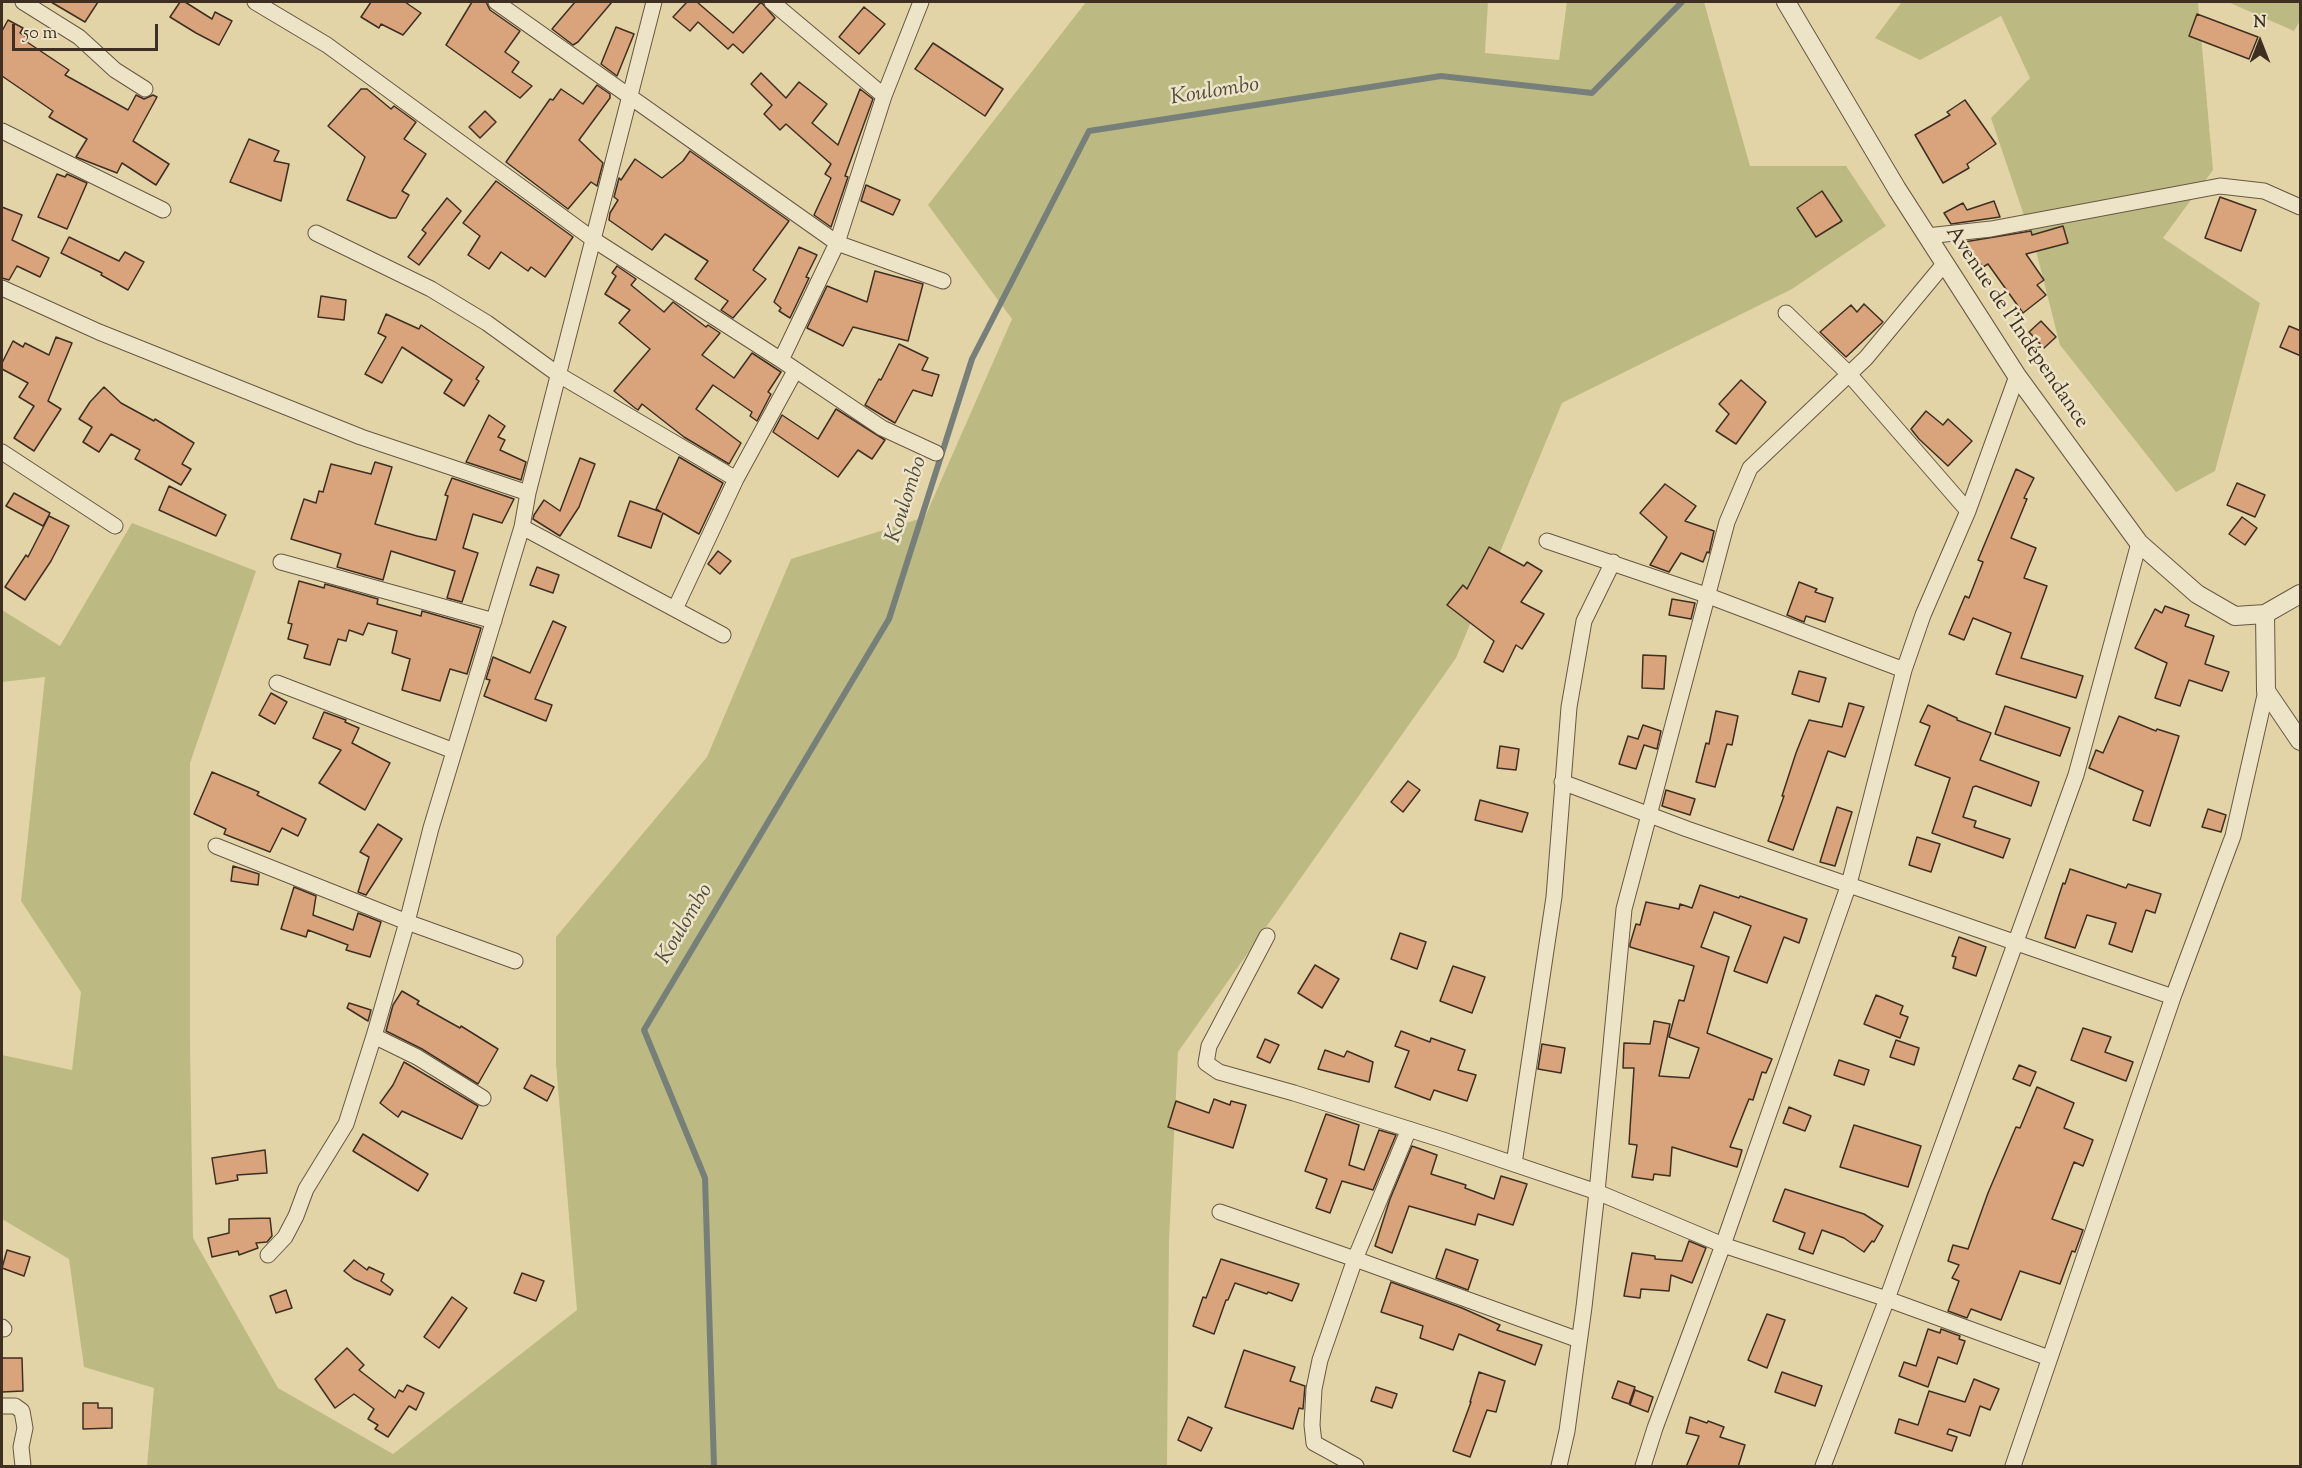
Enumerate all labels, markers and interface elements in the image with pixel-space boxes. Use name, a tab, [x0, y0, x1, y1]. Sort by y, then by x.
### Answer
scale bar	[15, 12, 160, 50]
north arrow	[2230, 12, 2290, 72]
text: N	[2254, 12, 2266, 35]
text: 50 m	[23, 21, 57, 47]
water label: Koulombo	[1169, 73, 1261, 113]
street label: Avenue de l'Indépendance	[1939, 222, 2093, 434]
water label: Koulombo	[882, 454, 934, 546]
water label: Koulombo	[652, 880, 720, 970]

